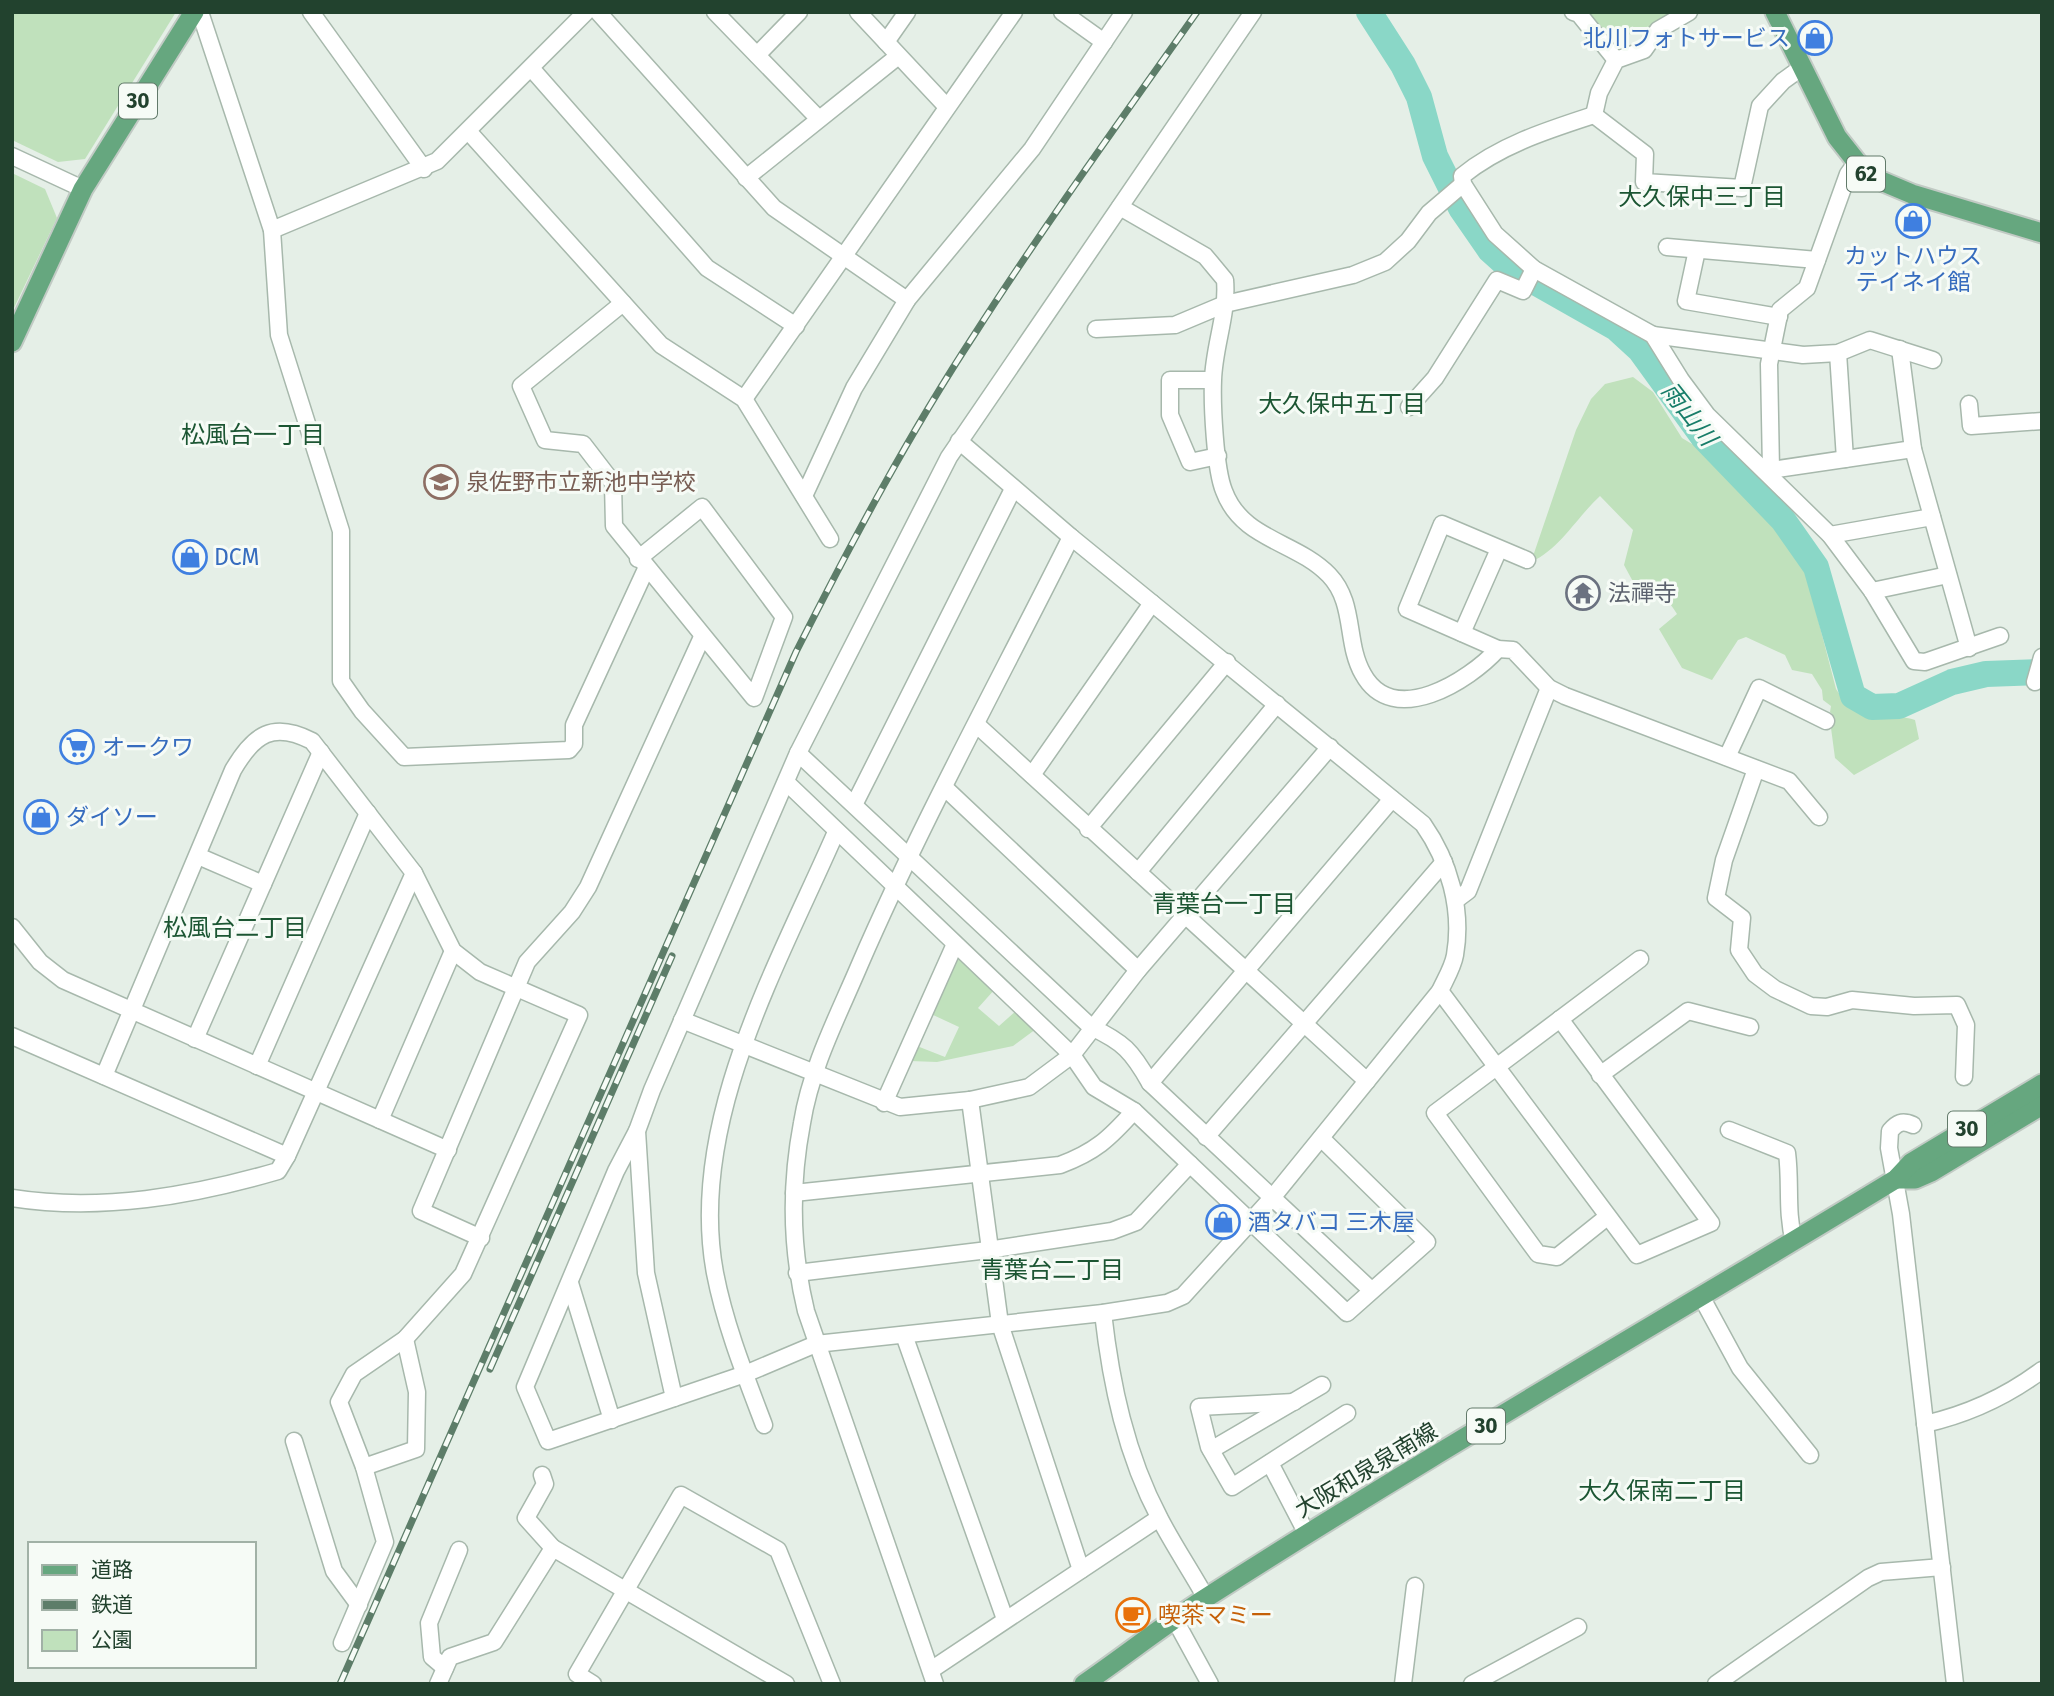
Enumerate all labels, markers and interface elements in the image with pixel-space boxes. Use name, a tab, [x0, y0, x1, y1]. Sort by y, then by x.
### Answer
shop icon: 北川フォトサービス	[1796, 19, 1834, 57]
place label: 北川フォトサービス	[1583, 24, 1790, 52]
road number: 30	[119, 84, 157, 119]
road number: 62	[1847, 156, 1885, 192]
district label: 大久保中三丁目	[1618, 183, 1786, 211]
shop icon: カットハウス テイネイ館	[1894, 202, 1932, 240]
place label: カットハウス テイネイ館	[1844, 242, 1982, 296]
water label: 雨山川	[1656, 377, 1724, 453]
district label: 大久保中五丁目	[1258, 390, 1426, 418]
district label: 松風台一丁目	[181, 421, 325, 449]
school or university icon: 泉佐野市立新池中学校	[422, 463, 460, 501]
place label: 泉佐野市立新池中学校	[466, 468, 696, 496]
shop icon: DCM	[171, 538, 209, 576]
place label: DCM	[214, 543, 259, 571]
temple icon: 法禪寺	[1564, 574, 1602, 612]
place label: 法禪寺	[1608, 579, 1677, 607]
supermarket icon: オークワ	[58, 728, 96, 766]
place label: オークワ	[102, 733, 194, 761]
shop icon: ダイソー	[22, 798, 60, 836]
place label: ダイソー	[66, 803, 158, 831]
district label: 青葉台一丁目	[1152, 890, 1296, 918]
district label: 松風台二丁目	[163, 914, 307, 942]
road number: 30	[1948, 1112, 1986, 1146]
shop icon: 酒タバコ 三木屋	[1204, 1203, 1242, 1241]
place label: 酒タバコ 三木屋	[1248, 1208, 1415, 1236]
district label: 青葉台二丁目	[980, 1256, 1124, 1284]
road number: 30	[1467, 1408, 1505, 1444]
street label: 大阪和泉泉南線	[1290, 1417, 1442, 1523]
district label: 大久保南二丁目	[1578, 1477, 1746, 1505]
legend	[28, 1542, 256, 1668]
text: 道路	[91, 1557, 133, 1583]
text: 鉄道	[91, 1592, 133, 1618]
cafe icon: 喫茶マミー	[1114, 1596, 1152, 1634]
place label: 喫茶マミー	[1158, 1601, 1273, 1629]
text: 公園	[91, 1627, 133, 1653]

